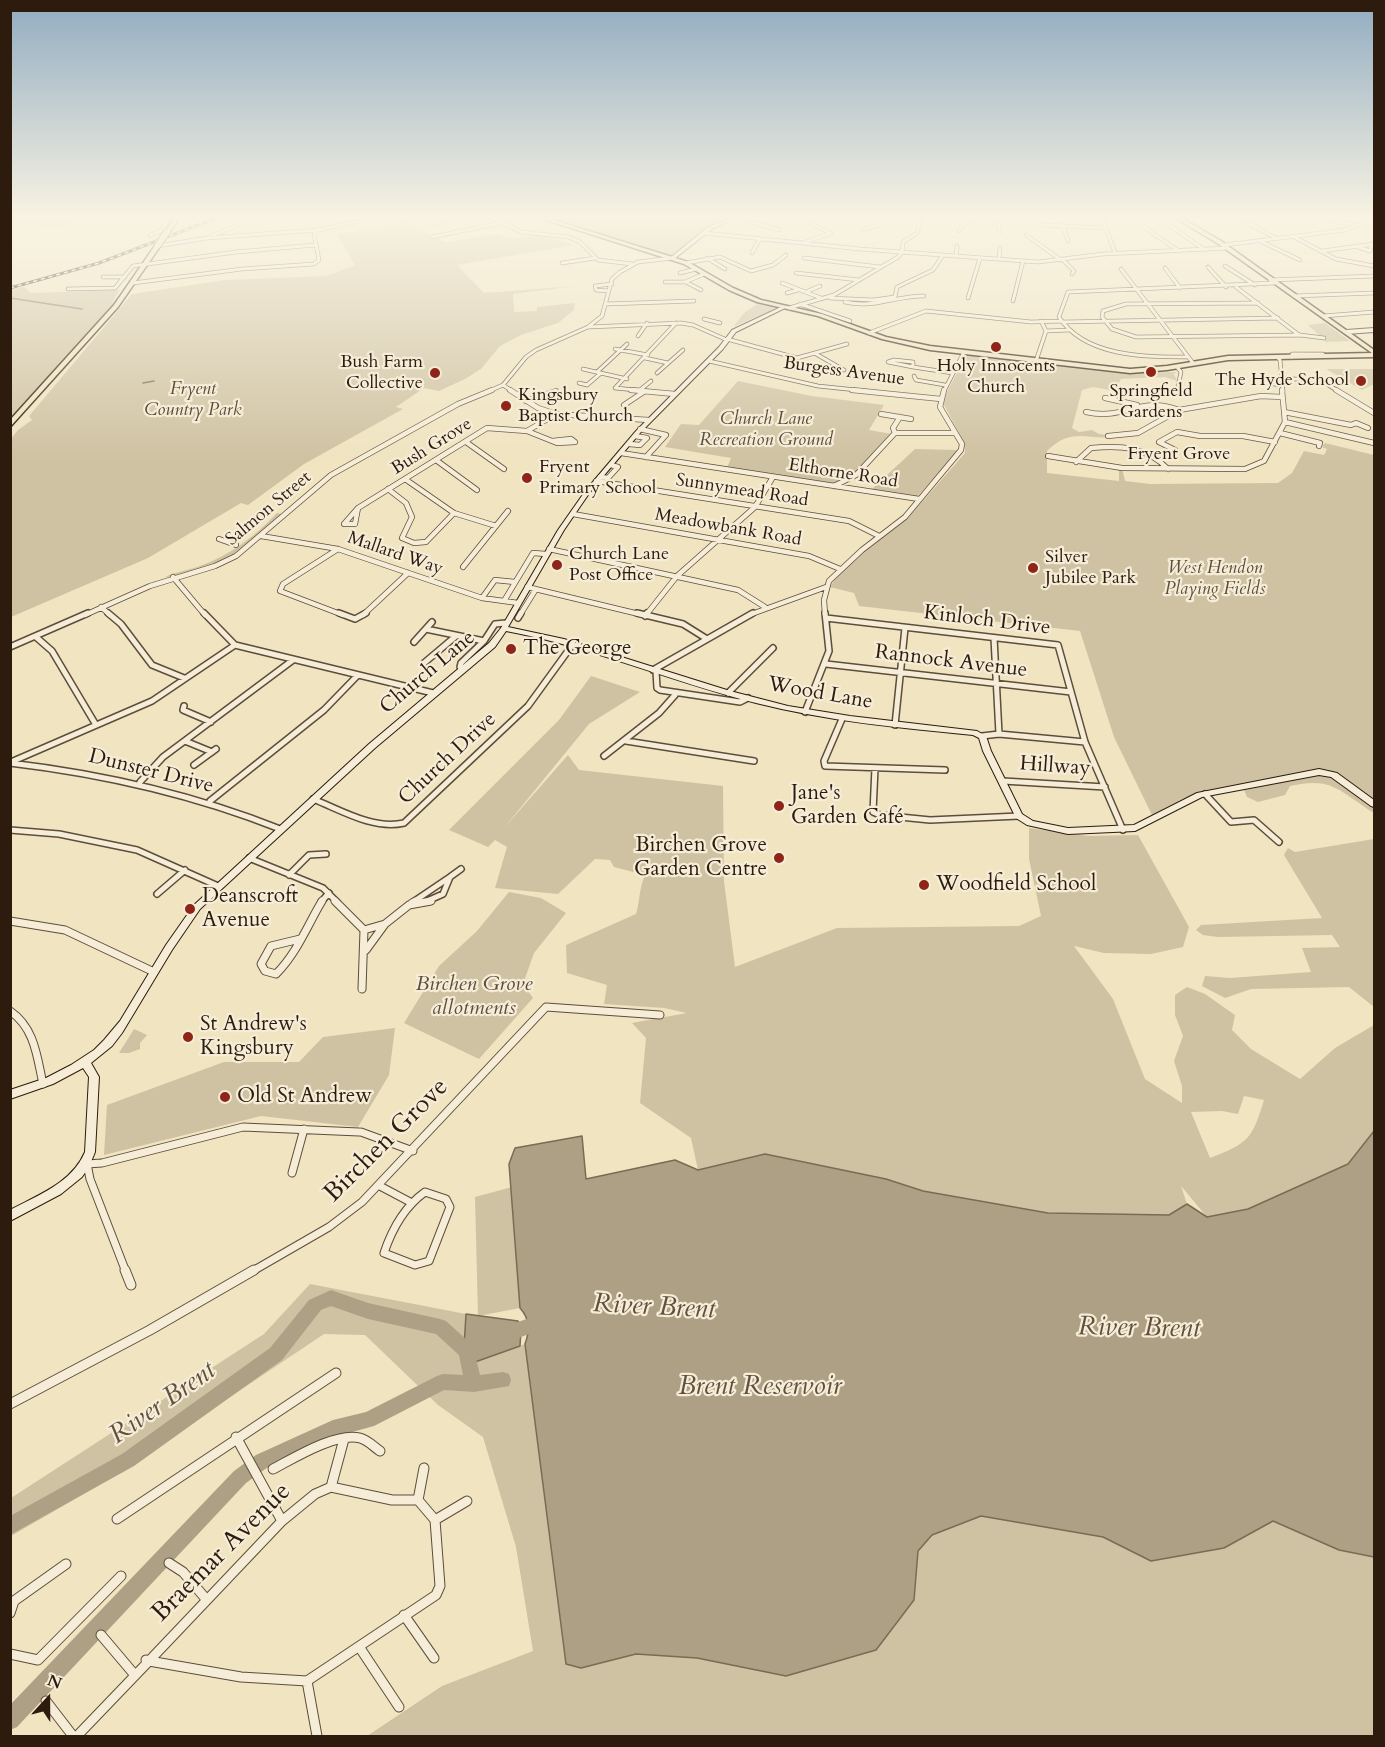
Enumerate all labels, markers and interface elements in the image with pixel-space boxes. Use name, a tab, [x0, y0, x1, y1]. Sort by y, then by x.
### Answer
marker: Holy Innocents Church	[989, 340, 1003, 354]
place label: Bush Farm Collective	[340, 352, 423, 394]
street label: Burgess Avenue	[782, 353, 906, 391]
place label: Holy Innocents Church	[937, 356, 1055, 398]
marker: Springfield Gardens	[1144, 365, 1158, 379]
marker: Bush Farm Collective	[428, 366, 442, 380]
place label: The Hyde School	[1215, 370, 1349, 392]
marker: The Hyde School	[1354, 374, 1368, 388]
park label: Fryent Country Park	[144, 379, 242, 422]
place label: Springfield Gardens	[1109, 381, 1193, 424]
place label: Kingsbury Baptist Church	[518, 385, 633, 428]
marker: Kingsbury Baptist Church	[499, 399, 513, 413]
park label: Church Lane Recreation Ground	[699, 409, 833, 452]
street label: Bush Grove	[388, 414, 476, 480]
street label: Fryent Grove	[1127, 444, 1231, 466]
street label: Elthorne Road	[787, 455, 899, 493]
place label: Fryent Primary School	[539, 457, 656, 500]
street label: Salmon Street	[222, 467, 316, 551]
street label: Sunnymead Road	[674, 470, 810, 512]
marker: Fryent Primary School	[520, 471, 534, 485]
street label: Meadowbank Road	[653, 504, 803, 552]
street label: Mallard Way	[344, 528, 446, 580]
place label: Church Lane Post Office	[569, 544, 669, 586]
place label: Silver Jubilee Park	[1045, 547, 1136, 590]
marker: Church Lane Post Office	[550, 558, 564, 572]
park label: West Hendon Playing Fields	[1164, 558, 1266, 600]
marker: Silver Jubilee Park	[1026, 561, 1040, 575]
street label: Kinloch Drive	[922, 601, 1052, 641]
street label: Church Lane	[375, 626, 481, 720]
place label: The George	[523, 636, 632, 662]
street label: Rannock Avenue	[873, 640, 1029, 684]
marker: The George	[504, 642, 518, 656]
street label: Wood Lane	[766, 672, 874, 716]
street label: Church Drive	[394, 707, 502, 811]
street label: Dunster Drive	[86, 744, 216, 800]
street label: Hillway	[1019, 752, 1091, 782]
place label: Jane's Garden Café	[791, 781, 904, 831]
marker: Jane's Garden Café	[772, 799, 786, 813]
place label: Birchen Grove Garden Centre	[634, 833, 767, 883]
marker: Birchen Grove Garden Centre	[772, 851, 786, 865]
place label: Woodfield School	[936, 872, 1096, 898]
marker: Woodfield School	[917, 878, 931, 892]
place label: Deanscroft Avenue	[202, 884, 298, 934]
marker: Deanscroft Avenue	[183, 902, 197, 916]
park label: Birchen Grove allotments	[416, 972, 532, 1022]
place label: St Andrew's Kingsbury	[200, 1012, 307, 1062]
marker: St Andrew's Kingsbury	[181, 1030, 195, 1044]
street label: Birchen Grove	[318, 1072, 456, 1210]
place label: Old St Andrew	[237, 1084, 372, 1110]
marker: Old St Andrew	[218, 1090, 232, 1104]
water label: River Brent	[592, 1289, 716, 1327]
water label: River Brent	[1077, 1312, 1201, 1346]
water label: River Brent	[104, 1356, 222, 1452]
water label: Brent Reservoir	[678, 1372, 842, 1404]
street label: Braemar Avenue	[146, 1477, 298, 1629]
north arrow	[18, 1669, 78, 1729]
text: N	[44, 1669, 65, 1695]

